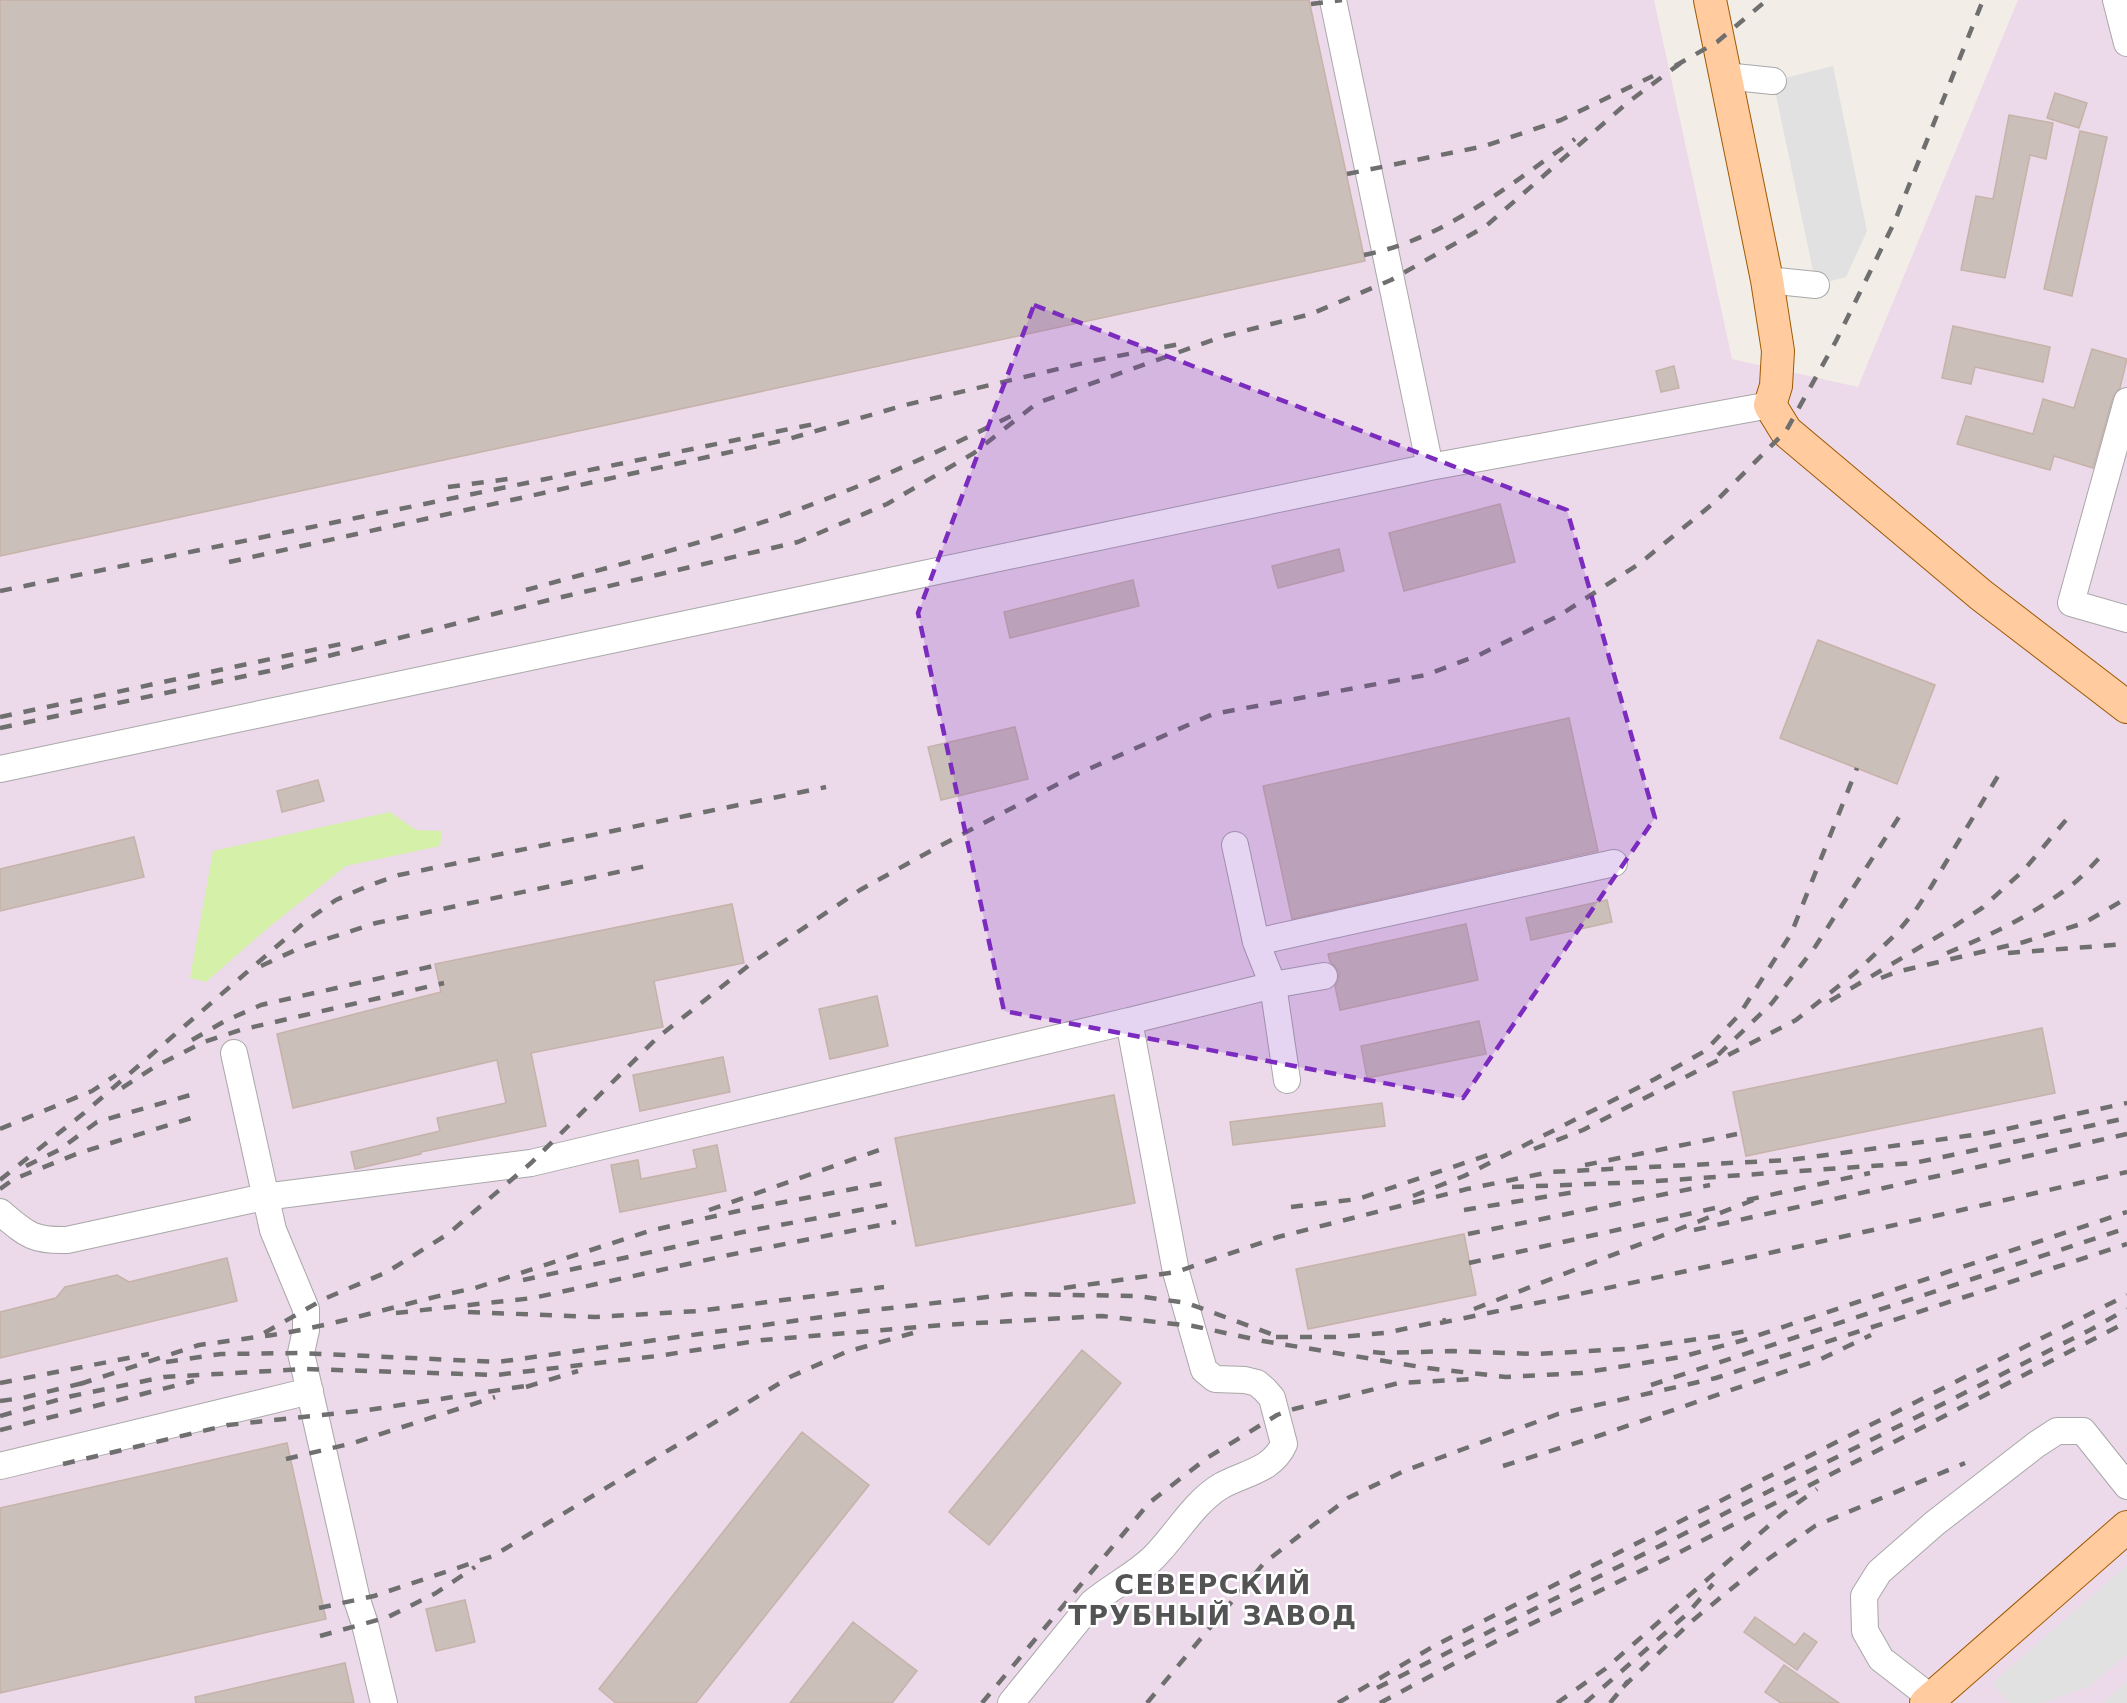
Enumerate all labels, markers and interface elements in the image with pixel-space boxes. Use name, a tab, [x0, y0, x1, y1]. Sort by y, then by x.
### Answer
district label: СЕВЕРСКИЙ ТРУБНЫЙ ЗАВОД	[1068, 1569, 1358, 1631]

